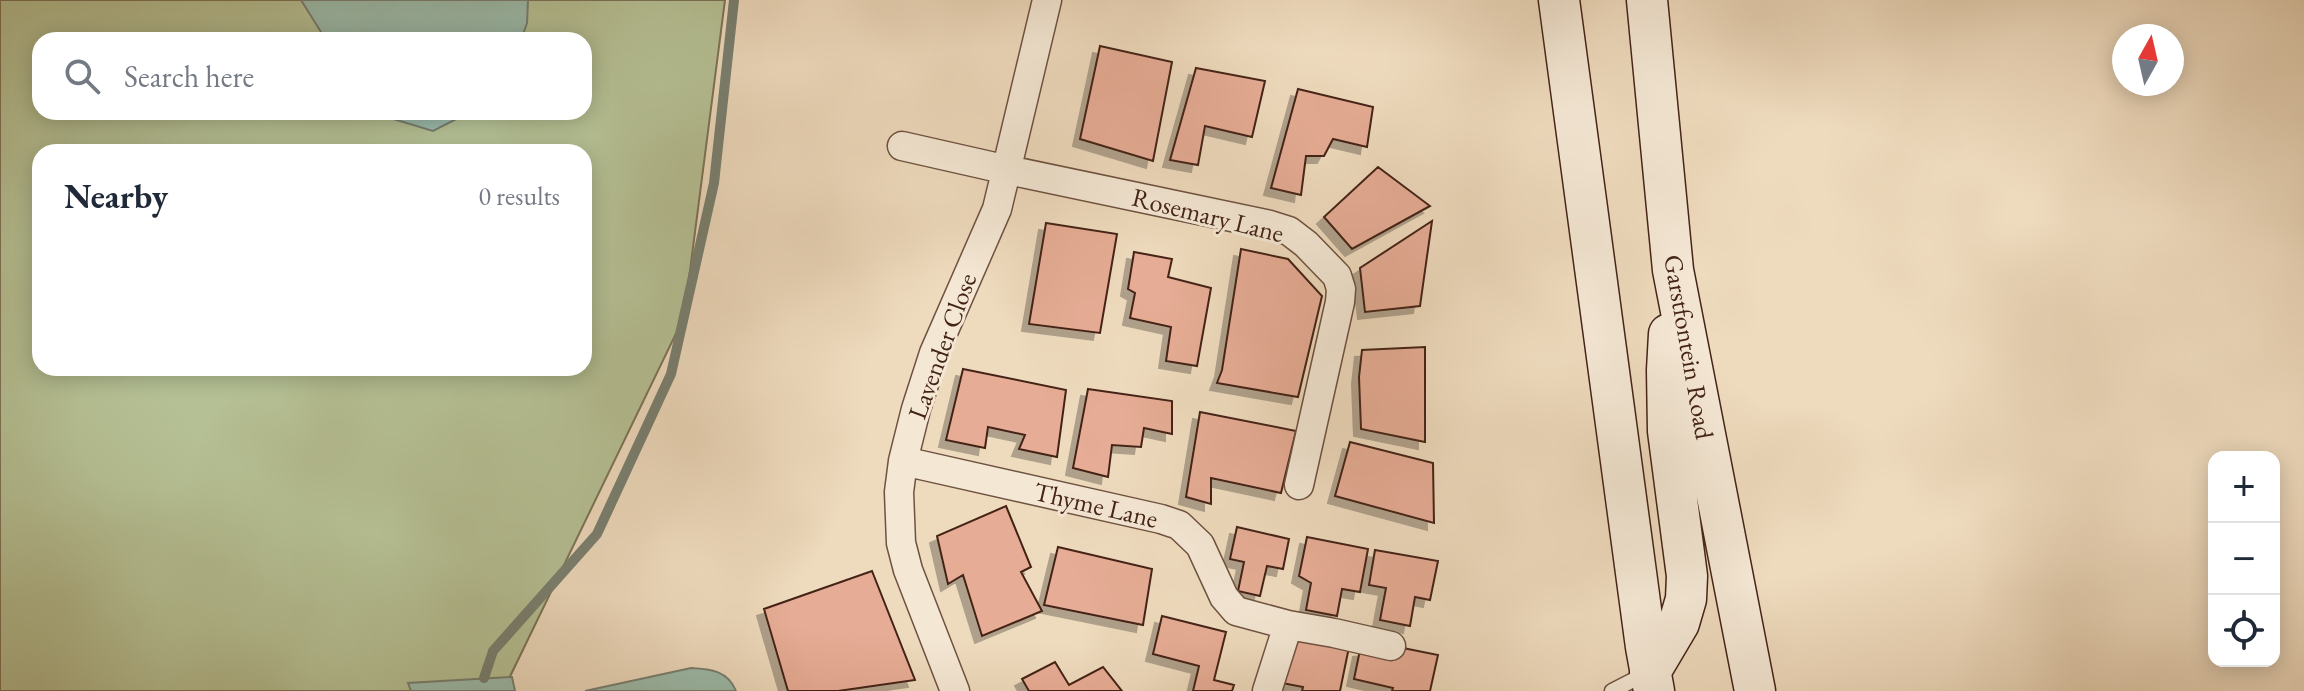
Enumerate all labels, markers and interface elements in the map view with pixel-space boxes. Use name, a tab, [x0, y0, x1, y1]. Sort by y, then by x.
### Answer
north arrow	[2112, 24, 2184, 96]
search box	[32, 32, 592, 120]
icon: search	[60, 54, 104, 98]
text: Search here	[124, 57, 254, 96]
text: Nearby	[64, 174, 168, 218]
text: 0 results	[479, 179, 560, 213]
street label: Rosemary Lane	[1129, 180, 1287, 250]
street label: Garstfontein Road	[1656, 252, 1722, 443]
street label: Lavender Close	[900, 268, 984, 424]
map controls	[2208, 451, 2280, 667]
button: +	[2208, 451, 2280, 523]
street label: Thyme Lane	[1031, 474, 1161, 536]
button: −	[2208, 523, 2280, 595]
button: locate	[2208, 595, 2280, 667]

